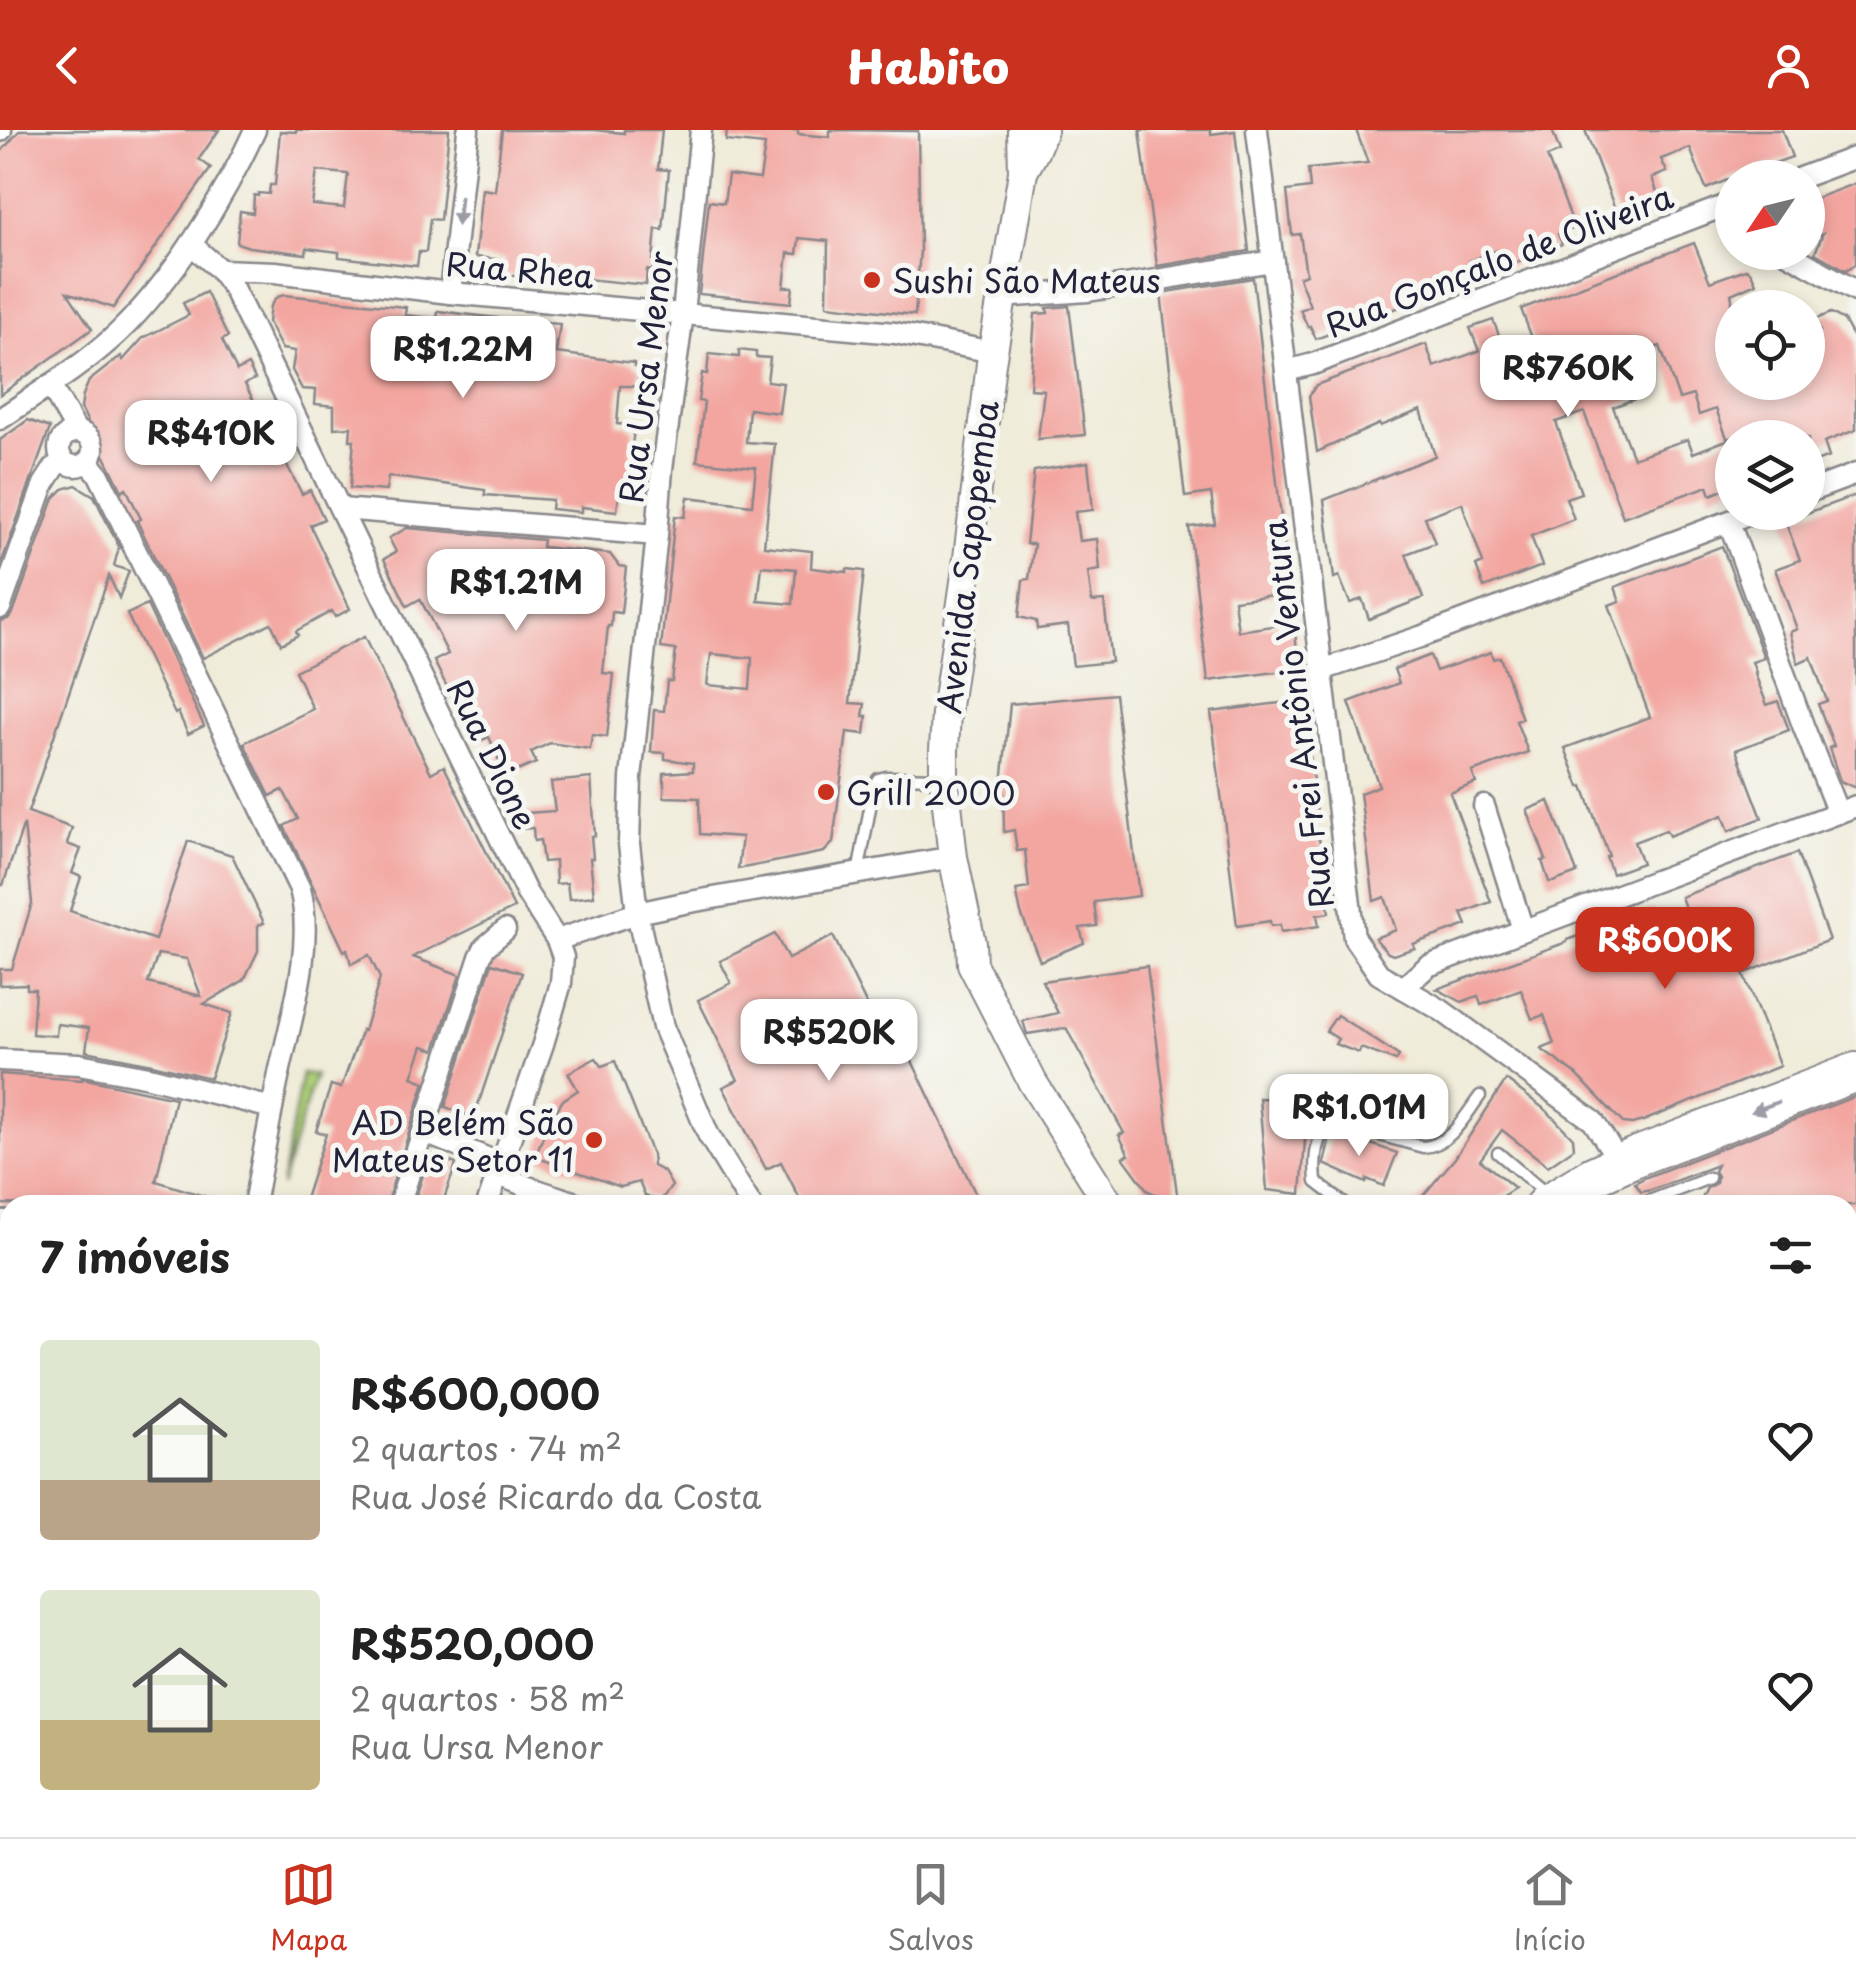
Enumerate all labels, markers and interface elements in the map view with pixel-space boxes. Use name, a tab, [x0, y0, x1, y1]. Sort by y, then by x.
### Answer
text: Habito	[847, 31, 1009, 99]
icon: back	[40, 38, 95, 93]
icon: person	[1761, 38, 1816, 93]
north arrow	[1715, 160, 1825, 270]
map controls	[1715, 160, 1825, 530]
street label: Rua Gonçalo de Oliveira	[1318, 172, 1680, 348]
one-way arrow	[451, 196, 467, 228]
street label: Rua Rhea	[444, 239, 596, 299]
street label: Rua Ursa Menor	[606, 248, 684, 506]
place label: Sushi São Mateus	[892, 256, 1161, 304]
marker: Sushi São Mateus	[861, 269, 883, 291]
button: locate	[1715, 290, 1825, 400]
pin: R$1.22M	[371, 316, 555, 401]
text: R$1.22M	[392, 324, 534, 372]
pin: R$760K	[1487, 335, 1649, 420]
text: R$760K	[1502, 343, 1634, 391]
street label: Avenida Sapopemba	[924, 397, 1010, 716]
pin: R$410K	[130, 400, 292, 485]
text: R$410K	[147, 408, 275, 456]
button: layers	[1715, 420, 1825, 530]
street label: Rua Frei Antônio Ventura	[1249, 517, 1345, 911]
pin: R$1.21M	[424, 549, 608, 634]
text: R$1.21M	[449, 557, 583, 605]
street label: Rua Dione	[436, 671, 550, 837]
place label: Grill 2000	[846, 768, 1015, 816]
marker: Grill 2000	[815, 781, 837, 803]
pin: R$600K	[1584, 907, 1746, 992]
text: R$600K	[1597, 915, 1733, 963]
pin: R$520K	[748, 999, 910, 1084]
text: R$520K	[763, 1007, 895, 1055]
pin: R$1.01M	[1267, 1074, 1451, 1159]
text: R$1.01M	[1291, 1082, 1427, 1130]
place label: AD Belém São Mateus Setor 11	[332, 1098, 574, 1183]
one-way arrow	[1750, 1100, 1780, 1115]
marker: AD Belém São Mateus Setor 11	[583, 1129, 605, 1151]
text: 7 imóveis	[40, 1224, 230, 1287]
icon: filters	[1763, 1228, 1818, 1283]
text: R$600,000	[350, 1361, 600, 1424]
icon: home	[120, 1380, 240, 1500]
icon: heart	[1763, 1413, 1818, 1468]
text: 2 quartos · 74 m²	[350, 1424, 622, 1472]
text: Rua José Ricardo da Costa	[350, 1472, 761, 1520]
text: R$520,000	[350, 1611, 594, 1674]
icon: home	[120, 1630, 240, 1750]
icon: heart	[1763, 1663, 1818, 1718]
text: 2 quartos · 58 m²	[350, 1674, 625, 1722]
text: Rua Ursa Menor	[350, 1722, 603, 1770]
tab: Mapa	[270, 1857, 347, 1960]
tab: Salvos	[887, 1857, 974, 1960]
tab: Início	[1514, 1857, 1586, 1960]

